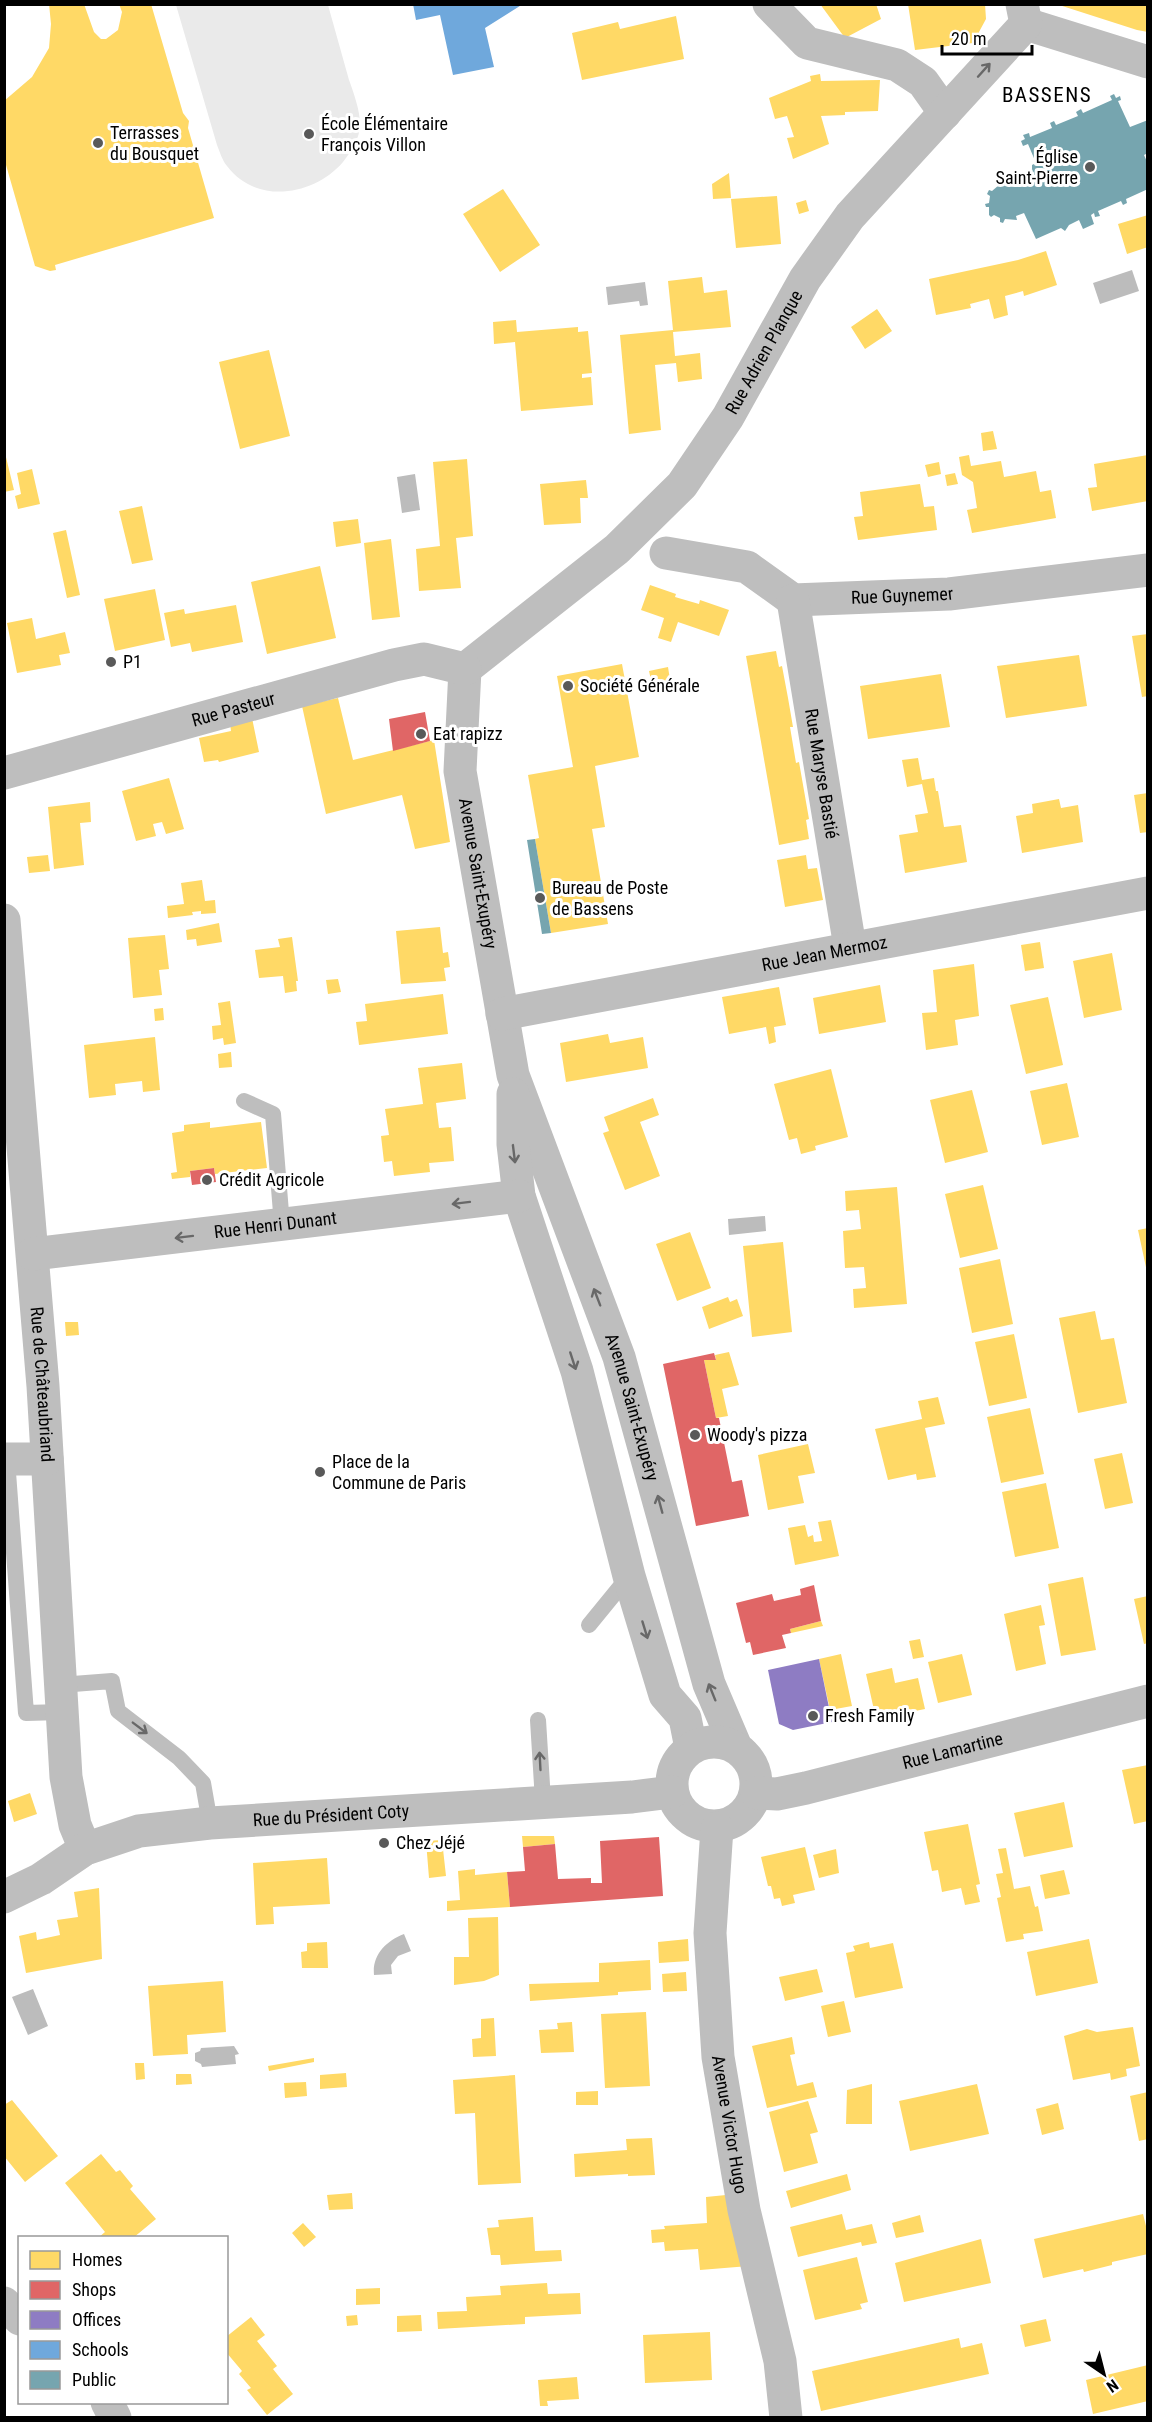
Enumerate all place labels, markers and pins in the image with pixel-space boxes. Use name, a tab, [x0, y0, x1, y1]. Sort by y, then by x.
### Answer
place label: École Élémentaire François Villon	[321, 113, 448, 155]
place label: Terrasses du Bousquet	[110, 122, 199, 164]
marker: École Élémentaire François Villon	[302, 127, 316, 141]
marker: Terrasses du Bousquet	[91, 136, 105, 150]
place label: Église Saint-Pierre	[996, 146, 1078, 188]
marker: Église Saint-Pierre	[1083, 160, 1097, 174]
place label: P1	[123, 651, 142, 672]
marker: P1	[104, 655, 118, 669]
place label: Société Générale	[580, 675, 700, 696]
marker: Société Générale	[561, 679, 575, 693]
place label: Eat rapizz	[433, 723, 503, 744]
marker: Eat rapizz	[414, 727, 428, 741]
place label: Bureau de Poste de Bassens	[552, 877, 668, 919]
marker: Bureau de Poste de Bassens	[533, 891, 547, 905]
place label: Crédit Agricole	[219, 1169, 324, 1190]
marker: Crédit Agricole	[200, 1173, 214, 1187]
place label: Woody's pizza	[707, 1424, 807, 1445]
marker: Woody's pizza	[688, 1428, 702, 1442]
place label: Place de la Commune de Paris	[332, 1451, 466, 1493]
marker: Place de la Commune de Paris	[313, 1465, 327, 1479]
place label: Fresh Family	[825, 1705, 915, 1726]
marker: Fresh Family	[806, 1709, 820, 1723]
place label: Chez Jéjé	[396, 1832, 465, 1853]
marker: Chez Jéjé	[377, 1836, 391, 1850]

